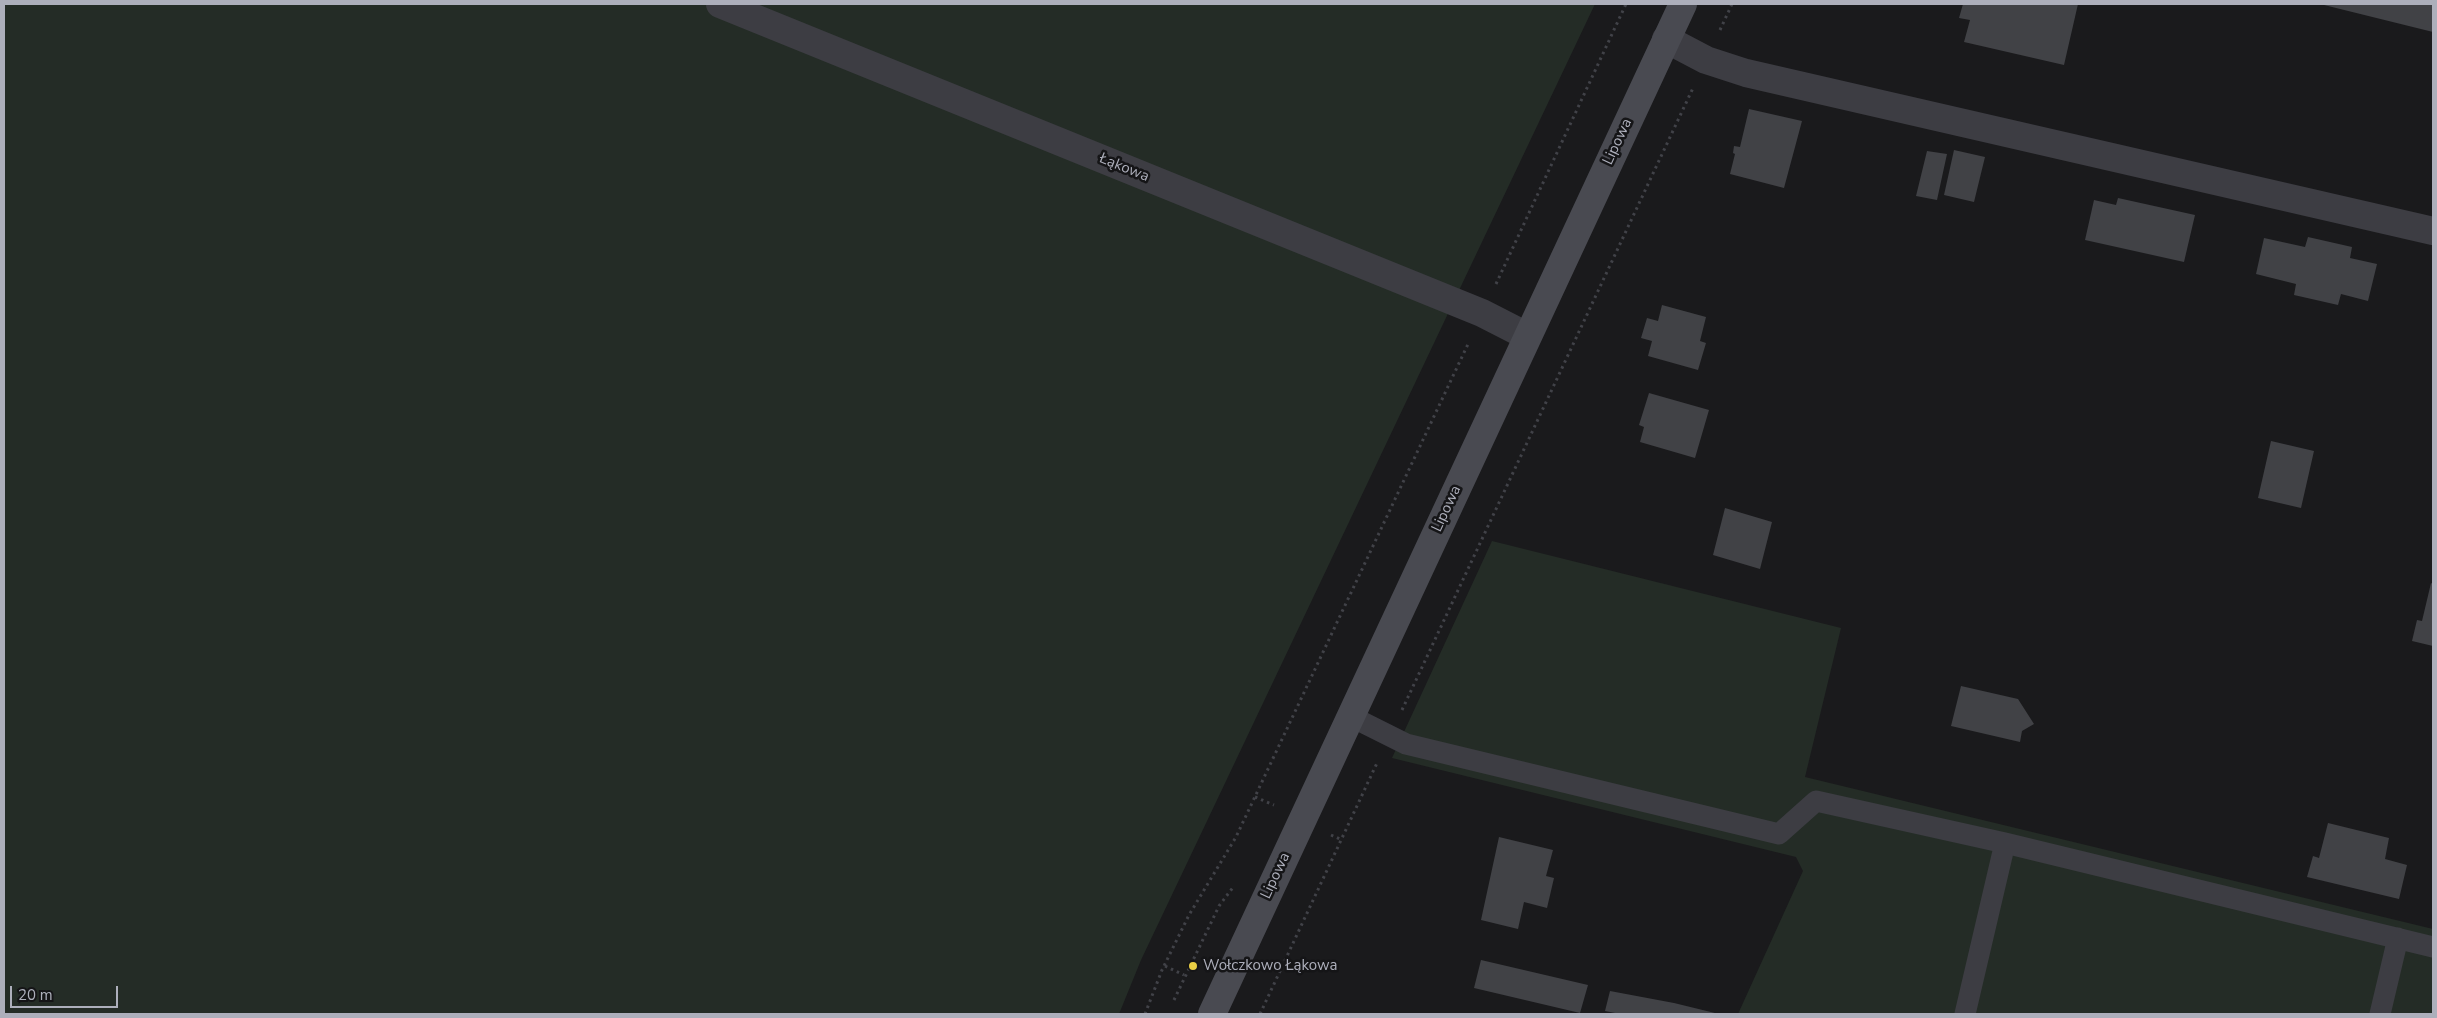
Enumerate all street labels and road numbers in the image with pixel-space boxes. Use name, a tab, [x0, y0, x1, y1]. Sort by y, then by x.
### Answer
street label: Lipowa	[1599, 116, 1637, 168]
street label: Łąkowa	[1096, 150, 1152, 186]
street label: Lipowa	[1428, 483, 1466, 535]
street label: Lipowa	[1257, 850, 1295, 902]

